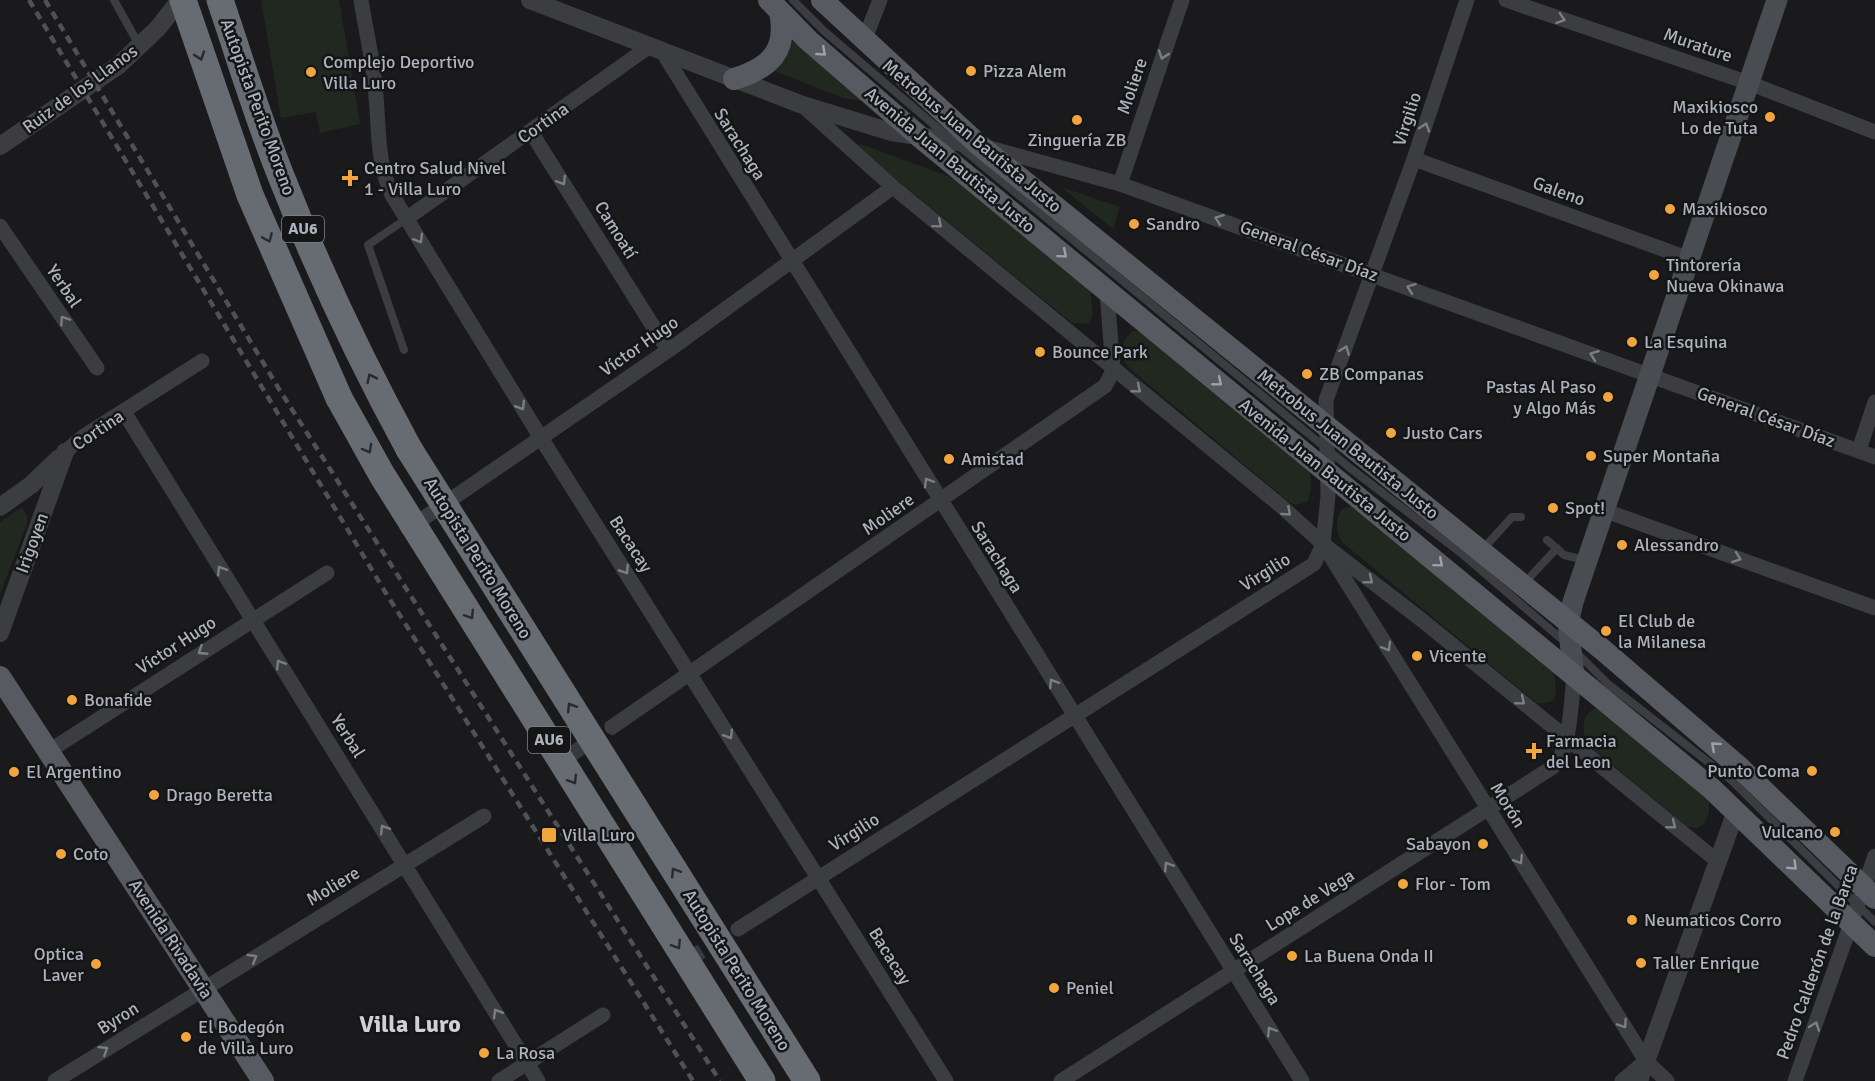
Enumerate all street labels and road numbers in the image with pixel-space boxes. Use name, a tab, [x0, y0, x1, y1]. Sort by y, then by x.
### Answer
street label: Autopista Perito Moreno	[216, 16, 300, 198]
street label: Murature	[1661, 23, 1735, 67]
street label: Ruiz de los Llanos	[18, 40, 142, 138]
street label: Metrobus Juan Bautista Justo	[878, 55, 1066, 217]
street label: Moliere	[1112, 55, 1152, 117]
street label: Avenida Juan Bautista Justo	[860, 82, 1040, 238]
street label: Virgilio	[1388, 89, 1426, 149]
street label: Cortina	[513, 98, 573, 148]
street label: Sarachaga	[709, 104, 771, 184]
street label: Galeno	[1530, 171, 1588, 211]
street label: Camoatí	[590, 197, 642, 263]
road number: AU6	[282, 216, 324, 242]
street label: General César Díaz	[1237, 216, 1381, 286]
street label: Yerbal	[42, 260, 86, 312]
street label: Víctor Hugo	[596, 311, 682, 381]
street label: Metrobus Juan Bautista Justo	[1253, 364, 1443, 524]
street label: General César Díaz	[1694, 382, 1838, 452]
street label: Avenida Juan Bautista Justo	[1234, 394, 1416, 546]
street label: Cortina	[68, 405, 128, 455]
street label: Autopista Perito Moreno	[419, 473, 537, 643]
street label: Moliere	[858, 488, 918, 540]
street label: Irigoyen	[11, 510, 53, 576]
street label: Bacacay	[605, 511, 658, 577]
street label: Sarachaga	[966, 517, 1028, 597]
street label: Virgilio	[1236, 548, 1294, 596]
street label: Víctor Hugo	[132, 611, 220, 679]
street label: Yerbal	[326, 710, 370, 762]
road number: AU6	[528, 727, 570, 753]
street label: Morón	[1486, 778, 1530, 832]
street label: Virgilio	[825, 808, 883, 856]
street label: Moliere	[302, 862, 364, 910]
street label: Pedro Calderón de la Barca	[1771, 862, 1863, 1062]
street label: Lope de Vega	[1262, 864, 1358, 936]
street label: Avenida Rivadavia	[124, 875, 218, 1003]
street label: Autopista Perito Moreno	[678, 885, 796, 1055]
street label: Bacacay	[864, 923, 916, 989]
street label: Sarachaga	[1224, 929, 1286, 1009]
street label: Byron	[93, 997, 143, 1039]

